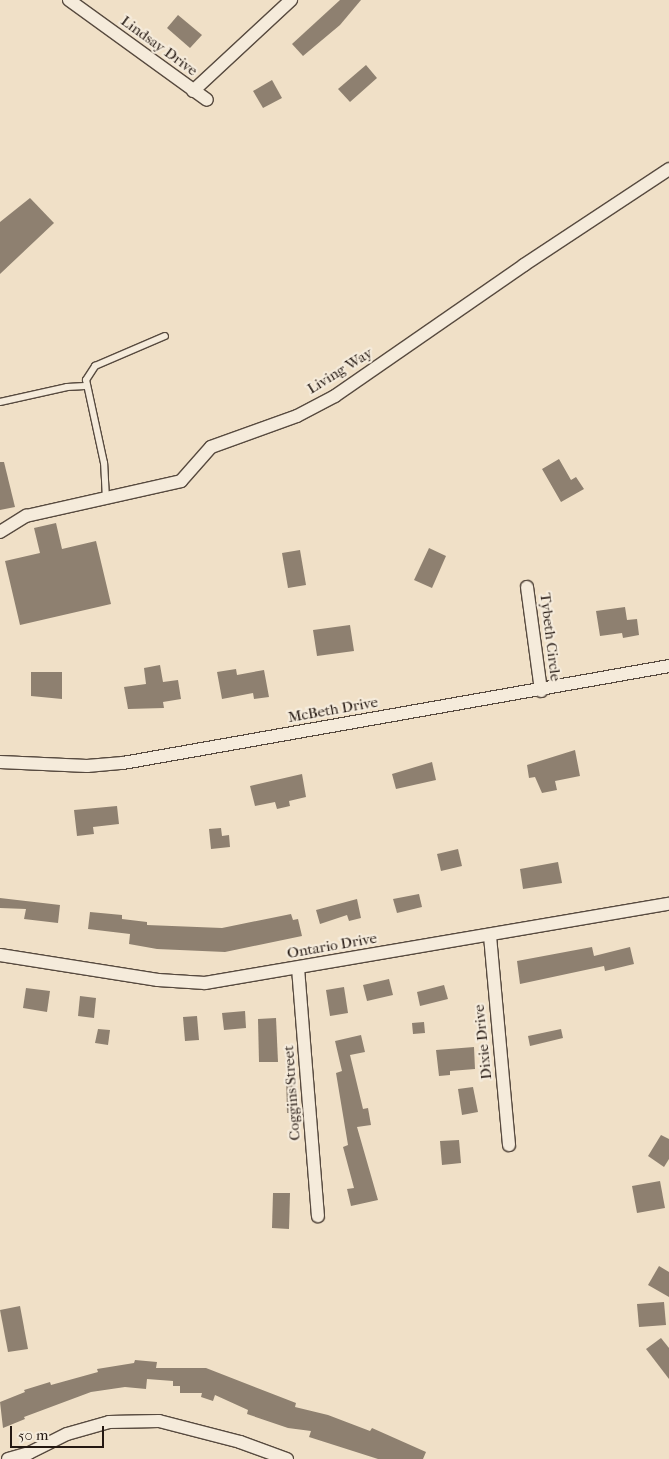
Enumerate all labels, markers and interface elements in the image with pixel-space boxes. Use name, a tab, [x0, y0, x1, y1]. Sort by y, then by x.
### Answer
street label: Lindsay Drive	[117, 12, 201, 80]
street label: Living Way	[304, 344, 376, 398]
street label: Tybeth Circle	[536, 592, 564, 682]
street label: McBeth Drive	[287, 693, 379, 727]
street label: Ontario Drive	[286, 929, 378, 963]
street label: Dixie Drive	[470, 1004, 496, 1080]
street label: Coggins Street	[280, 1045, 304, 1141]
scale bar	[12, 1416, 106, 1448]
text: 50 m	[18, 1426, 48, 1444]

